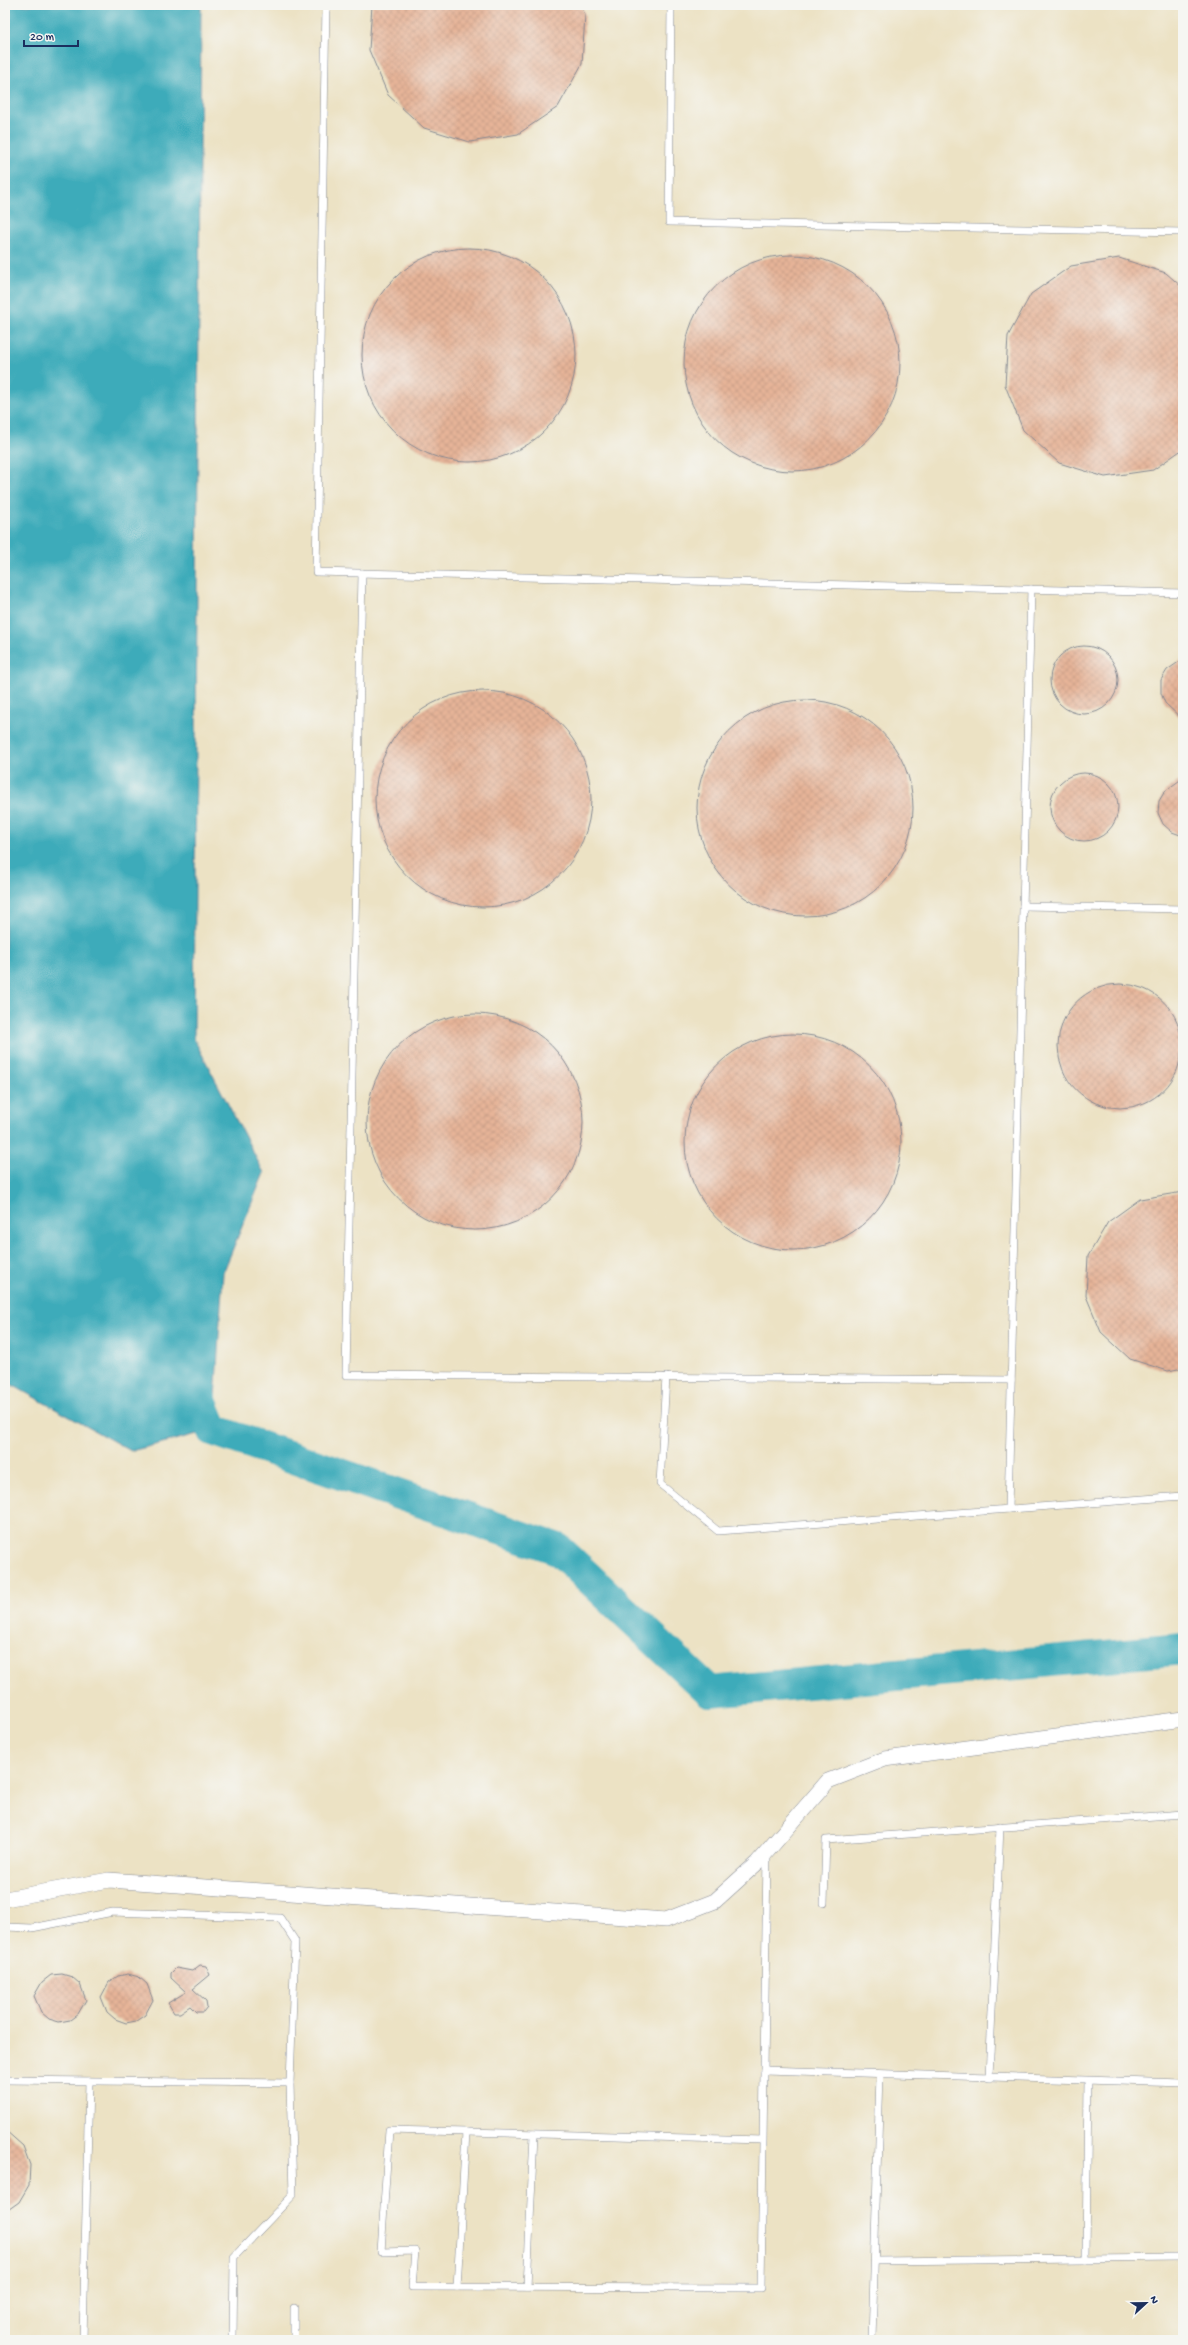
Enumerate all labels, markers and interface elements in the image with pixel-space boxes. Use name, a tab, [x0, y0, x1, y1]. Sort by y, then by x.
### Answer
scale bar	[24, 22, 78, 48]
text: 20 m	[30, 31, 55, 45]
north arrow	[1126, 2283, 1166, 2323]
text: N	[1147, 2294, 1160, 2306]

